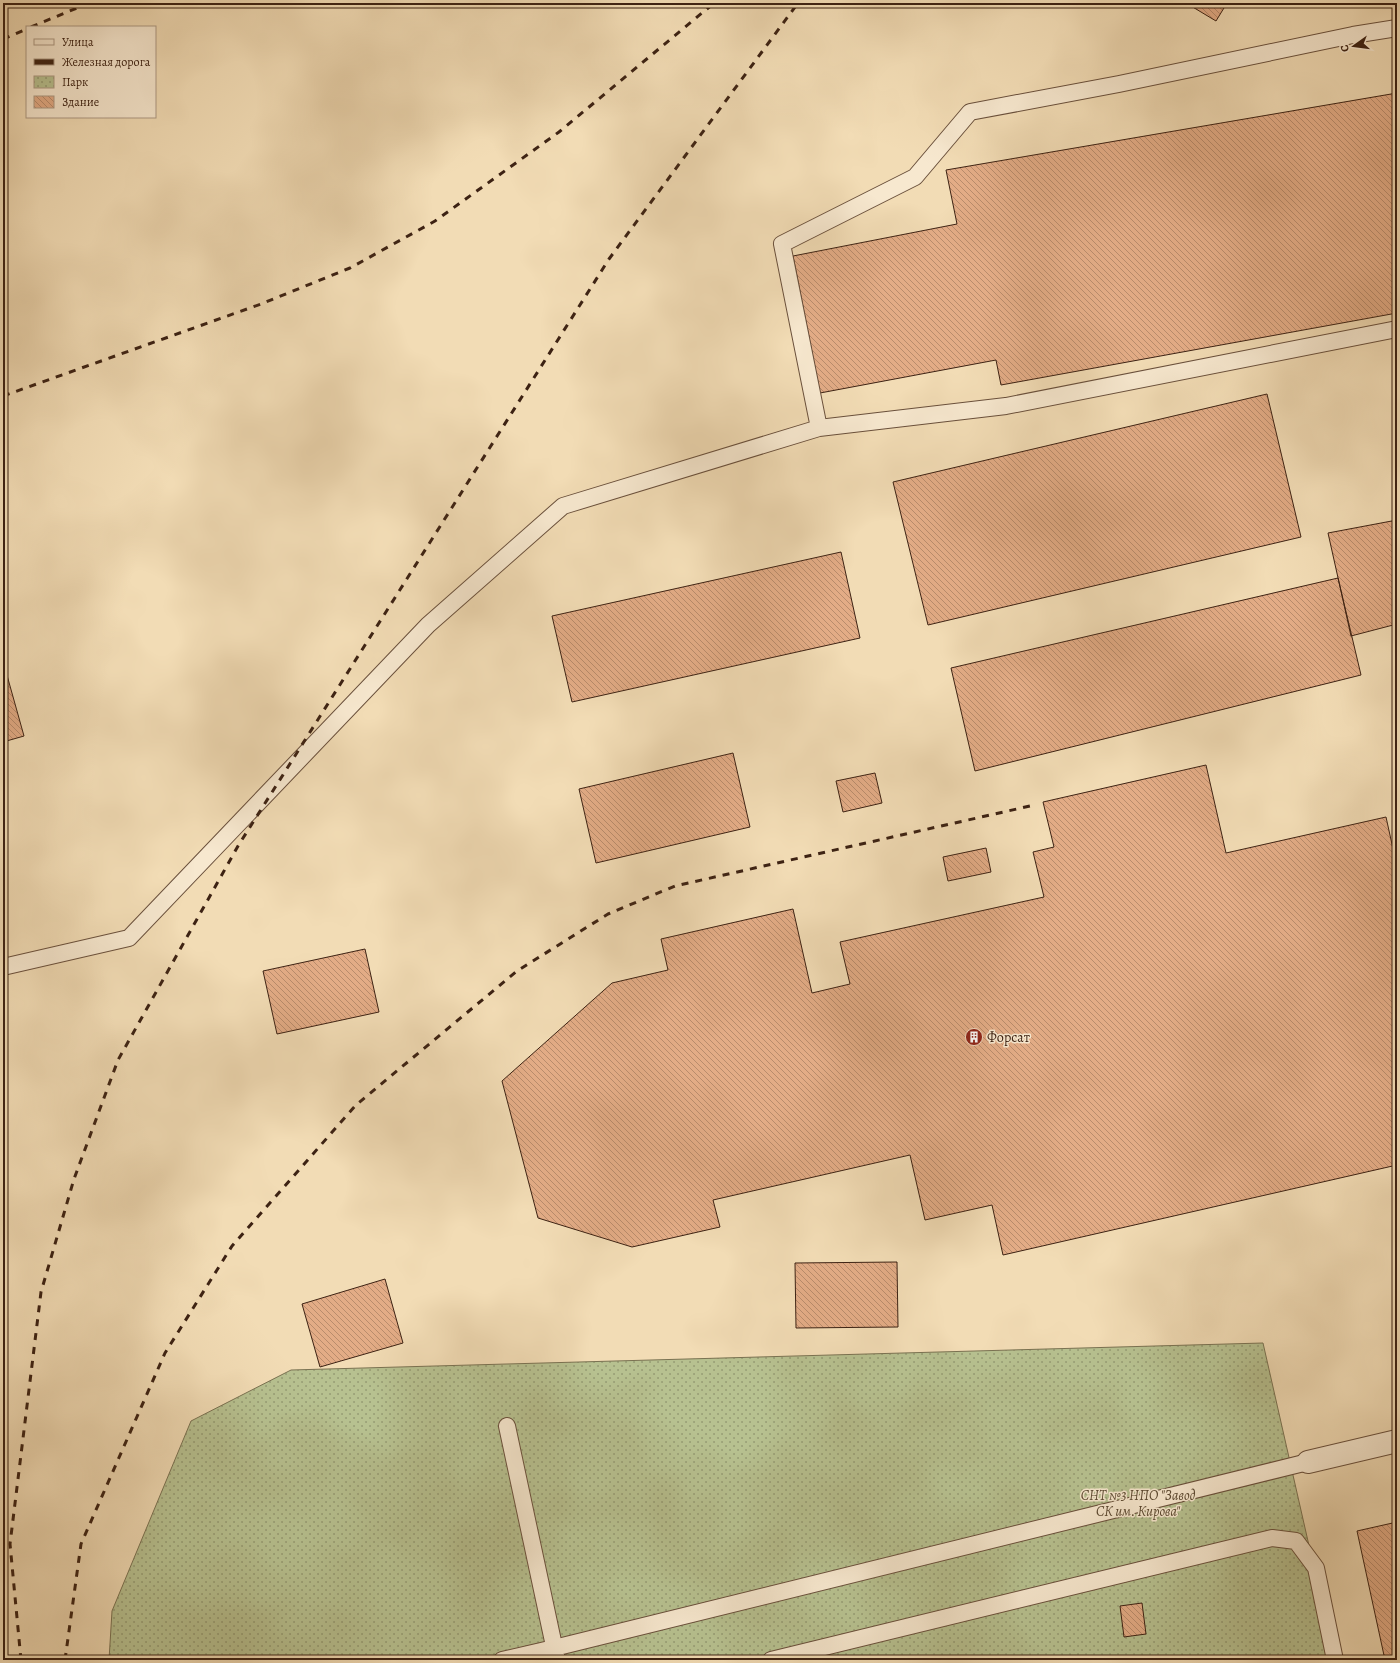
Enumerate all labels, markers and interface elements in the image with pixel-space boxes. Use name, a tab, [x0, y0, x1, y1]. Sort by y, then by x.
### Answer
legend	[26, 26, 156, 118]
north arrow	[1334, 26, 1374, 66]
text: Улица	[62, 34, 94, 50]
text: С	[1337, 43, 1353, 53]
text: Железная дорога	[62, 54, 151, 70]
text: Парк	[62, 74, 88, 90]
text: Здание	[62, 94, 99, 110]
building icon: Форсат	[964, 1027, 984, 1047]
place label: Форсат	[987, 1028, 1030, 1047]
park label: СНТ №3 НПО "Завод СК им. Кирова"	[1081, 1486, 1196, 1521]

